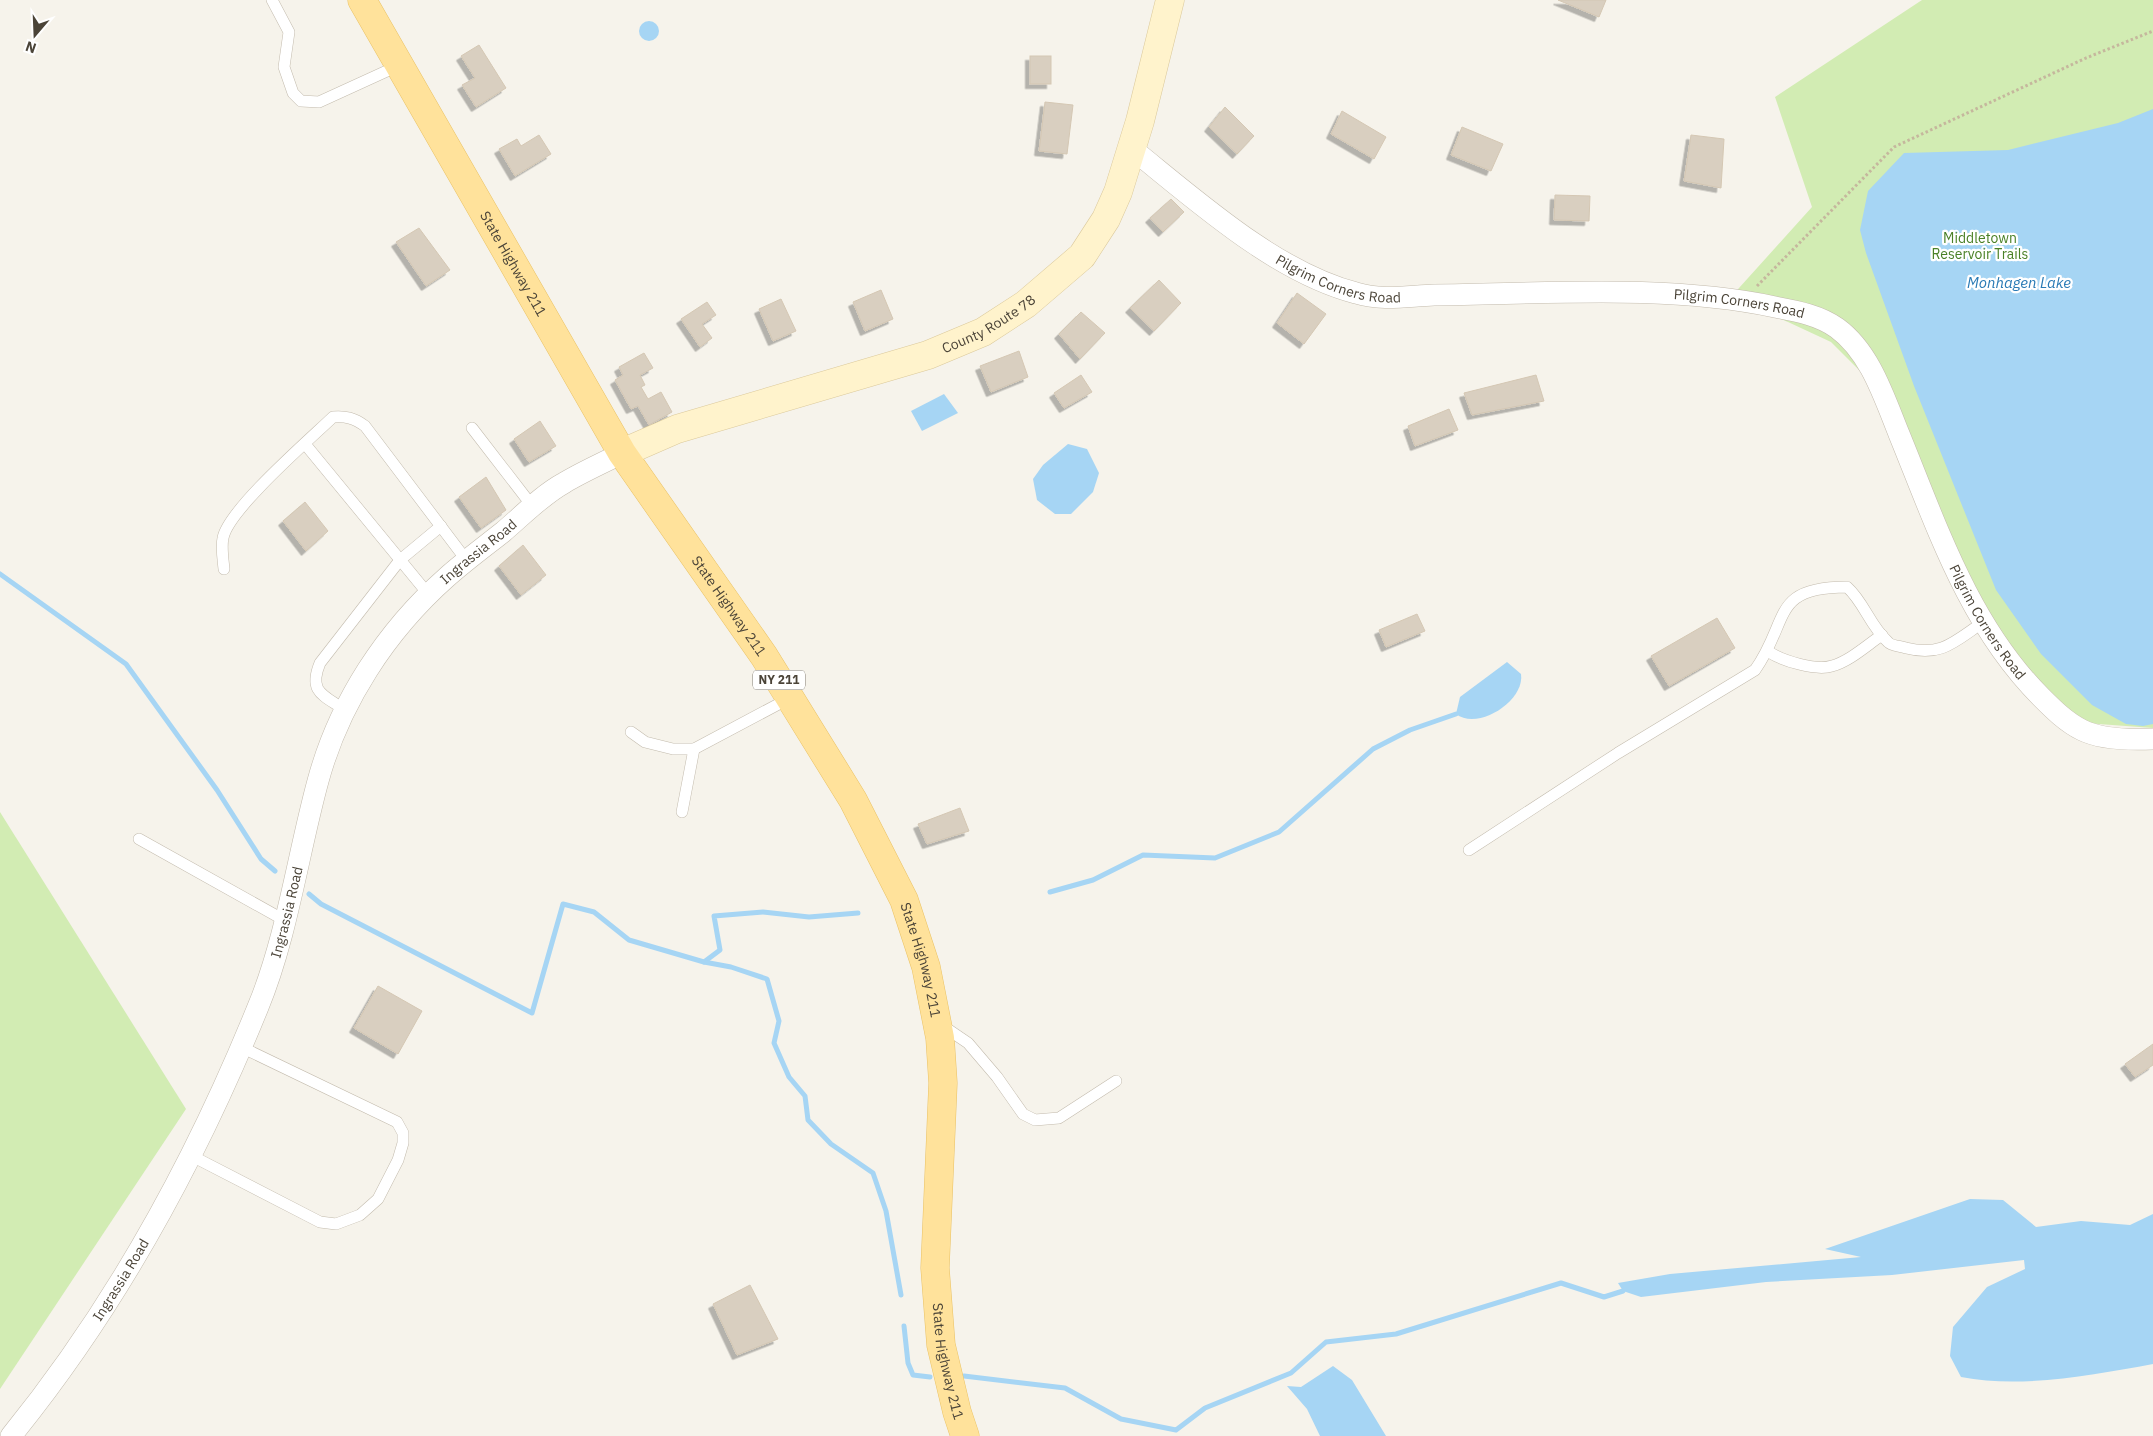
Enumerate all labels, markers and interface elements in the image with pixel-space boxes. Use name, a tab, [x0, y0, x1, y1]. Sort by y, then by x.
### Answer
north arrow	[10, 10, 60, 60]
text: N	[23, 37, 38, 57]
street label: State Highway 211	[476, 208, 551, 320]
park label: Middletown Reservoir Trails	[1932, 229, 2029, 263]
street label: Pilgrim Corners Road	[1272, 250, 1401, 306]
water label: Monhagen Lake	[1967, 273, 2071, 292]
street label: Pilgrim Corners Road	[1673, 285, 1806, 322]
street label: County Route 78	[939, 291, 1039, 357]
street label: Ingrassia Road	[436, 515, 520, 588]
street label: State Highway 211	[688, 552, 770, 660]
street label: Pilgrim Corners Road	[1945, 562, 2030, 683]
road number: NY 211	[753, 670, 805, 690]
street label: Ingrassia Road	[267, 865, 307, 960]
street label: State Highway 211	[896, 900, 945, 1019]
street label: Ingrassia Road	[88, 1235, 153, 1325]
street label: State Highway 211	[929, 1302, 968, 1422]

